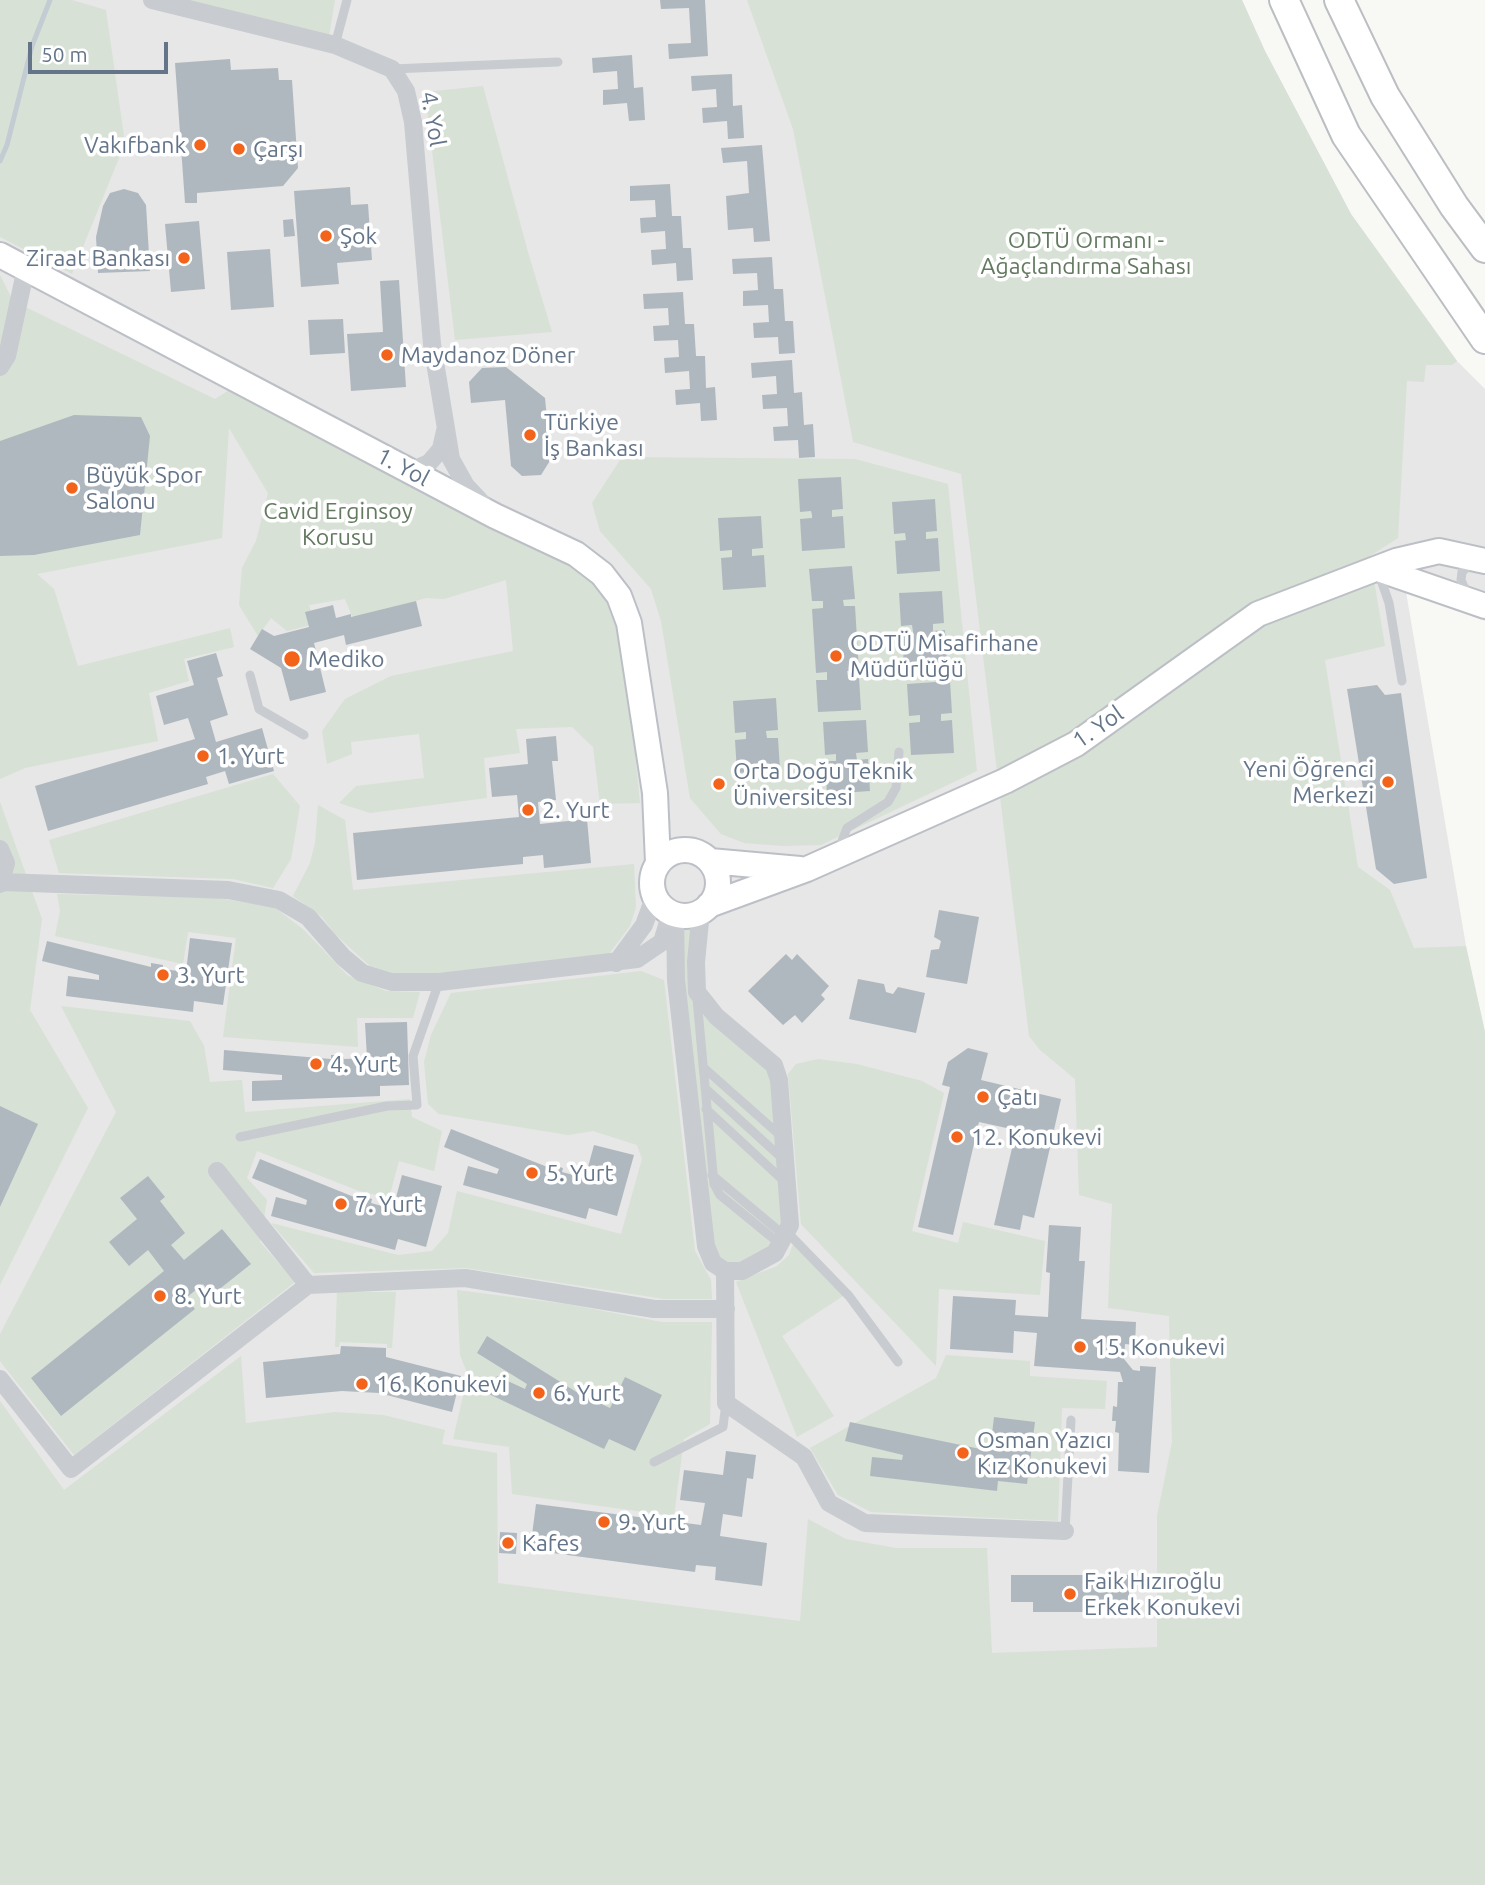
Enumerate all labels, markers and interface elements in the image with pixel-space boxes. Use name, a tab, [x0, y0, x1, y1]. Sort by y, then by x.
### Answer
scale bar	[32, 28, 172, 72]
text: 50 m	[41, 42, 88, 66]
street label: 4. Yol	[415, 89, 451, 149]
place label: Vakıfbank	[84, 131, 186, 159]
place label: Çarşı	[253, 135, 303, 163]
marker: Vakıfbank	[192, 137, 208, 153]
marker: Çarşı	[231, 141, 247, 157]
place label: Şok	[340, 222, 377, 250]
park label: ODTÜ Ormanı - Ağaçlandırma Sahası	[981, 226, 1191, 280]
marker: Şok	[318, 228, 334, 244]
place label: Ziraat Bankası	[26, 244, 170, 272]
marker: Ziraat Bankası	[176, 250, 192, 266]
place label: Maydanoz Döner	[401, 341, 576, 369]
marker: Maydanoz Döner	[379, 347, 395, 363]
place label: Türkiye İş Bankası	[544, 408, 644, 462]
marker: Türkiye İş Bankası	[522, 427, 538, 443]
street label: 1. Yol	[372, 442, 434, 492]
place label: Büyük Spor Salonu	[86, 461, 202, 515]
marker: Büyük Spor Salonu	[64, 480, 80, 496]
park label: Cavid Erginsoy Korusu	[263, 497, 413, 551]
place label: ODTÜ Misafirhane Müdürlüğü	[850, 629, 1039, 683]
place label: Mediko	[308, 645, 384, 673]
marker: ODTÜ Misafirhane Müdürlüğü	[828, 648, 844, 664]
marker: Mediko	[282, 649, 302, 669]
street label: 1. Yol	[1067, 700, 1129, 754]
place label: 1. Yurt	[217, 742, 285, 770]
marker: 1. Yurt	[195, 748, 211, 764]
place label: Yeni Öğrenci Merkezi	[1243, 755, 1374, 809]
place label: Orta Doğu Teknik Üniversitesi	[733, 757, 913, 811]
marker: Yeni Öğrenci Merkezi	[1380, 774, 1396, 790]
marker: Orta Doğu Teknik Üniversitesi	[711, 776, 727, 792]
place label: 2. Yurt	[542, 796, 610, 824]
marker: 2. Yurt	[520, 802, 536, 818]
place label: 3. Yurt	[177, 961, 245, 989]
marker: 3. Yurt	[155, 967, 171, 983]
place label: 4. Yurt	[330, 1050, 398, 1078]
marker: 4. Yurt	[308, 1056, 324, 1072]
place label: Çatı	[997, 1083, 1038, 1111]
marker: Çatı	[975, 1089, 991, 1105]
place label: 12. Konukevi	[971, 1123, 1102, 1151]
marker: 12. Konukevi	[949, 1129, 965, 1145]
place label: 5. Yurt	[546, 1159, 614, 1187]
marker: 5. Yurt	[524, 1165, 540, 1181]
place label: 7. Yurt	[355, 1190, 423, 1218]
marker: 7. Yurt	[333, 1196, 349, 1212]
place label: 8. Yurt	[174, 1282, 242, 1310]
marker: 8. Yurt	[152, 1288, 168, 1304]
place label: 15. Konukevi	[1094, 1333, 1225, 1361]
marker: 15. Konukevi	[1072, 1339, 1088, 1355]
place label: 16. Konukevi	[376, 1370, 507, 1398]
marker: 16. Konukevi	[354, 1376, 370, 1392]
place label: 6. Yurt	[553, 1379, 621, 1407]
marker: 6. Yurt	[531, 1385, 547, 1401]
place label: Osman Yazıcı Kız Konukevi	[977, 1426, 1112, 1480]
marker: Osman Yazıcı Kız Konukevi	[955, 1445, 971, 1461]
place label: 9. Yurt	[618, 1508, 686, 1536]
marker: 9. Yurt	[596, 1514, 612, 1530]
place label: Kafes	[522, 1529, 579, 1557]
marker: Kafes	[500, 1535, 516, 1551]
place label: Faik Hızıroğlu Erkek Konukevi	[1084, 1567, 1241, 1621]
marker: Faik Hızıroğlu Erkek Konukevi	[1062, 1586, 1078, 1602]

